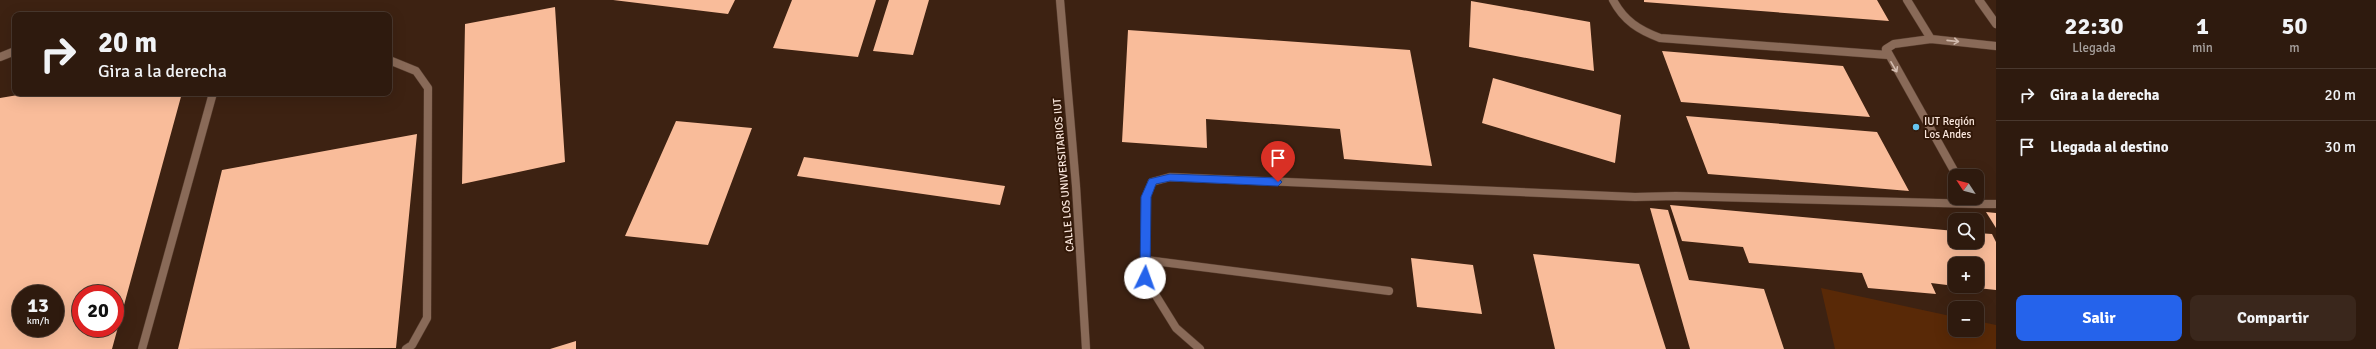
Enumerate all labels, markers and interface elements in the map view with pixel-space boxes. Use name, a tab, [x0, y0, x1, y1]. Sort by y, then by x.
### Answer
text: 22:30	[2065, 11, 2123, 41]
text: 1	[2196, 11, 2209, 41]
text: 50	[2282, 11, 2307, 41]
text: 20 m	[98, 26, 157, 60]
icon: right	[32, 28, 84, 80]
one-way arrow	[1946, 37, 1959, 45]
text: Llegada	[2072, 40, 2116, 56]
text: min	[2192, 40, 2213, 56]
text: m	[2289, 40, 2300, 56]
text: Gira a la derecha	[98, 60, 227, 82]
one-way arrow	[1891, 61, 1899, 73]
icon: right	[2016, 84, 2038, 106]
text: Gira a la derecha	[2050, 86, 2160, 104]
text: 20 m	[2325, 86, 2356, 104]
street label: CALLE LOS UNIVERSITARIOS IUT	[1050, 97, 1077, 252]
place label: IUT Región Los Andes	[1924, 115, 1975, 141]
marker: IUT Región Los Andes	[1911, 122, 1921, 132]
icon: arrive	[2016, 136, 2038, 158]
text: Llegada al destino	[2050, 138, 2169, 156]
text: 30 m	[2325, 138, 2356, 156]
pin	[1261, 141, 1295, 182]
icon: arrive	[1267, 147, 1289, 169]
north arrow	[1948, 169, 1984, 205]
map controls	[1948, 169, 1984, 337]
button: search	[1948, 213, 1984, 249]
position arrow	[1124, 257, 1166, 299]
button: +	[1948, 257, 1984, 293]
speed limit sign: 20	[72, 285, 124, 337]
text: 13	[27, 293, 49, 318]
button: Salir	[2016, 295, 2182, 341]
button: Compartir	[2190, 295, 2356, 341]
button: −	[1948, 301, 1984, 337]
text: km/h	[27, 315, 49, 327]

